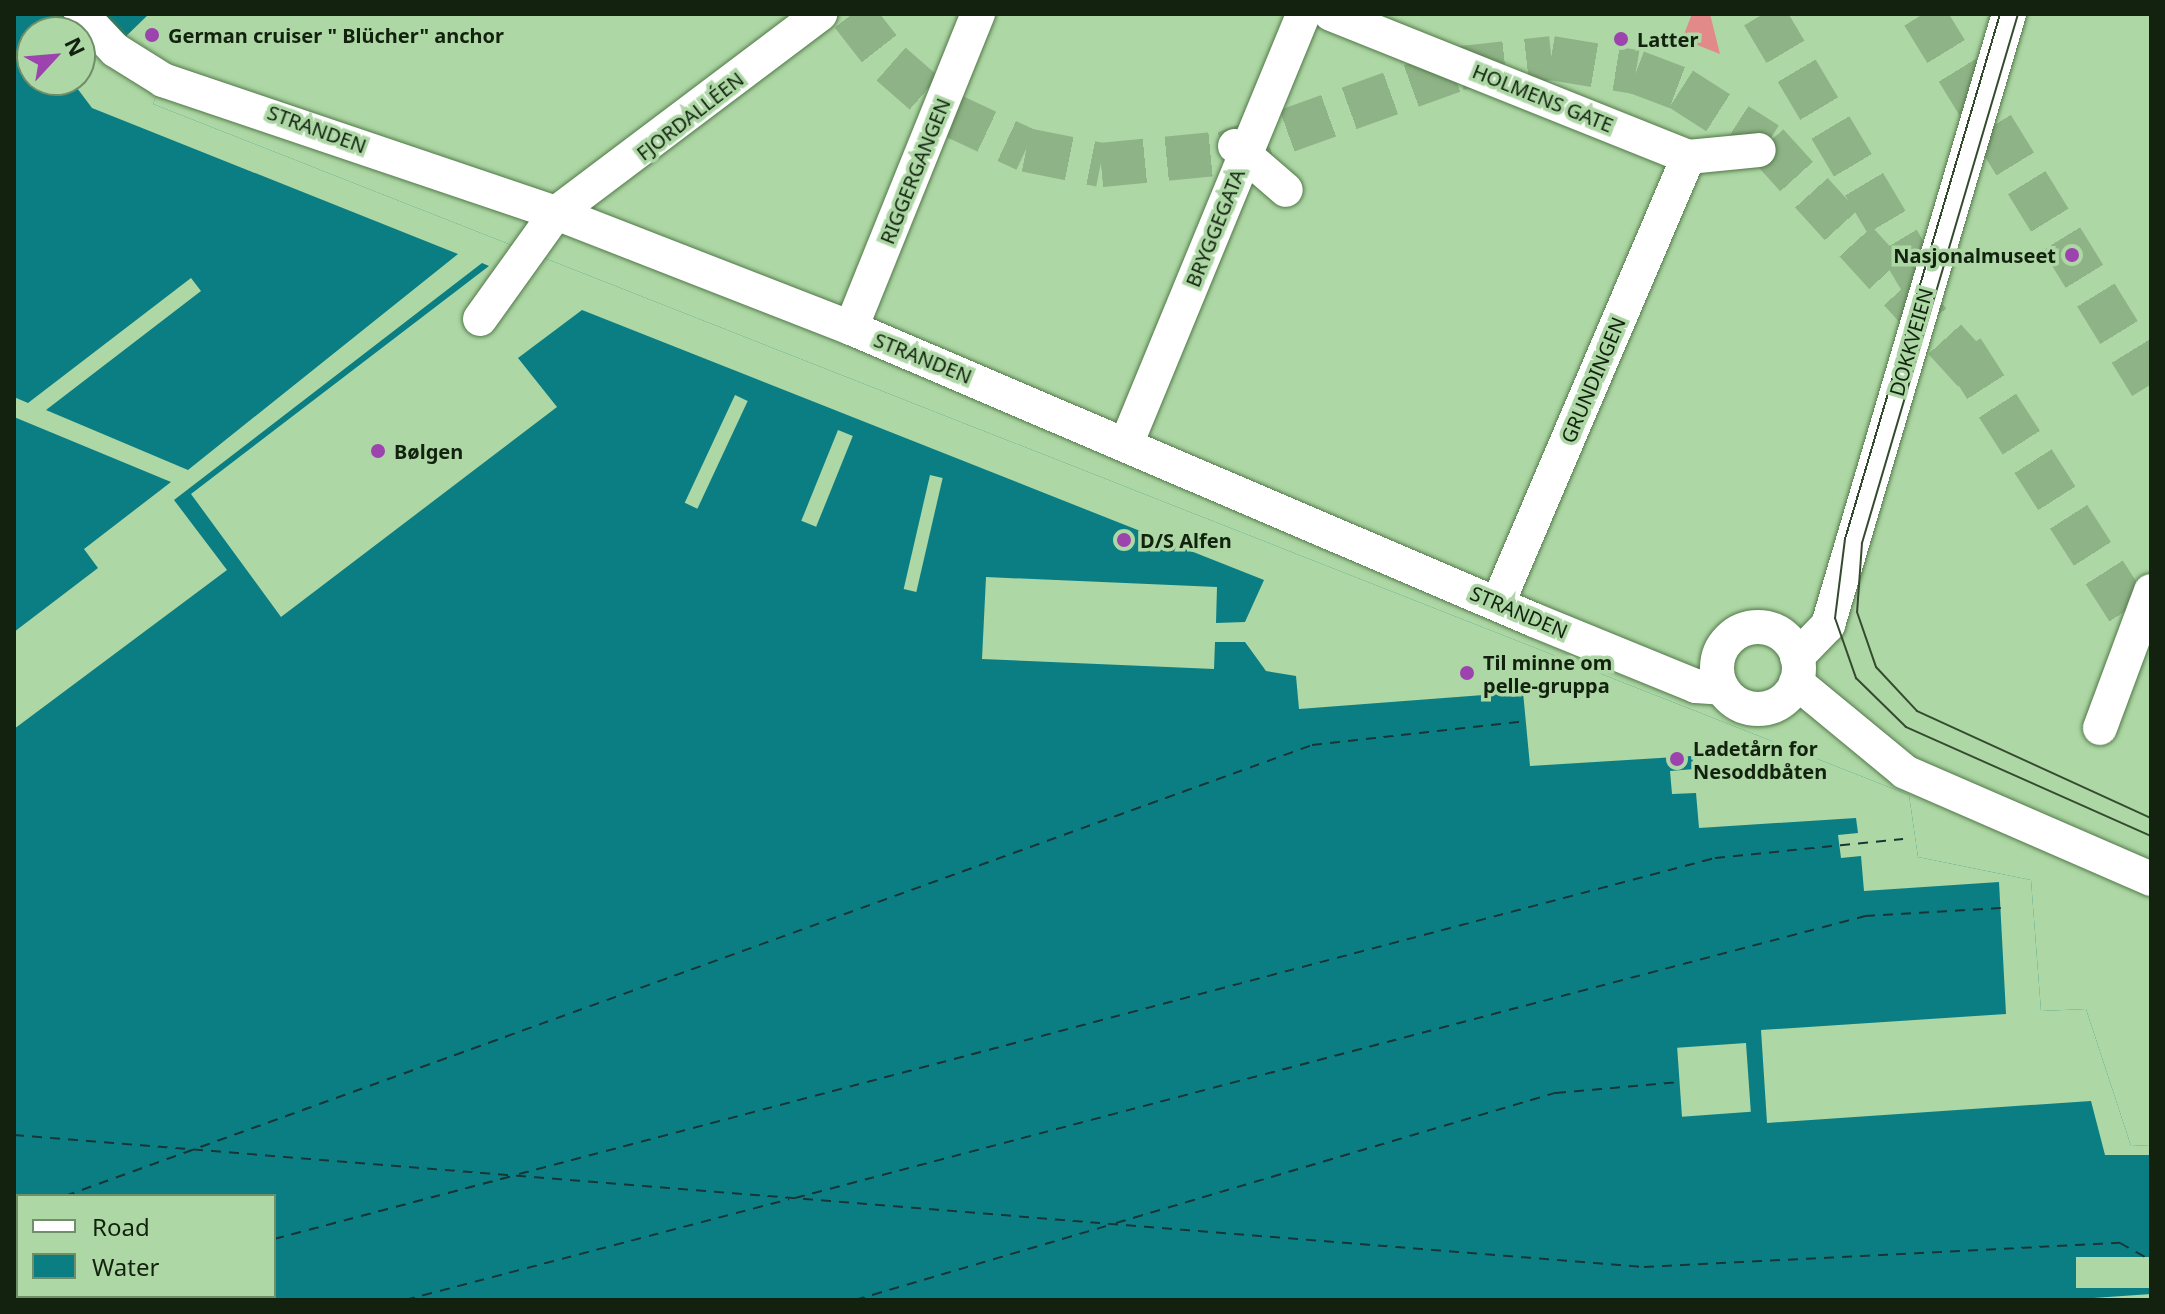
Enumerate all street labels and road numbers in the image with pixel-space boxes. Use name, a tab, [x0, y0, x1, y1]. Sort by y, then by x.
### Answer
street label: HOLMENS GATE	[1469, 59, 1617, 137]
street label: FJORDALLÉEN	[632, 67, 748, 165]
street label: RIGGERGANGEN	[875, 94, 955, 248]
street label: STRANDEN	[264, 100, 370, 158]
street label: BRYGGEGATA	[1180, 166, 1250, 290]
street label: DOKKVEIEN	[1884, 285, 1938, 399]
street label: GRUNDINGEN	[1556, 314, 1630, 446]
street label: STRANDEN	[871, 327, 975, 389]
street label: STRANDEN	[1467, 581, 1571, 643]

